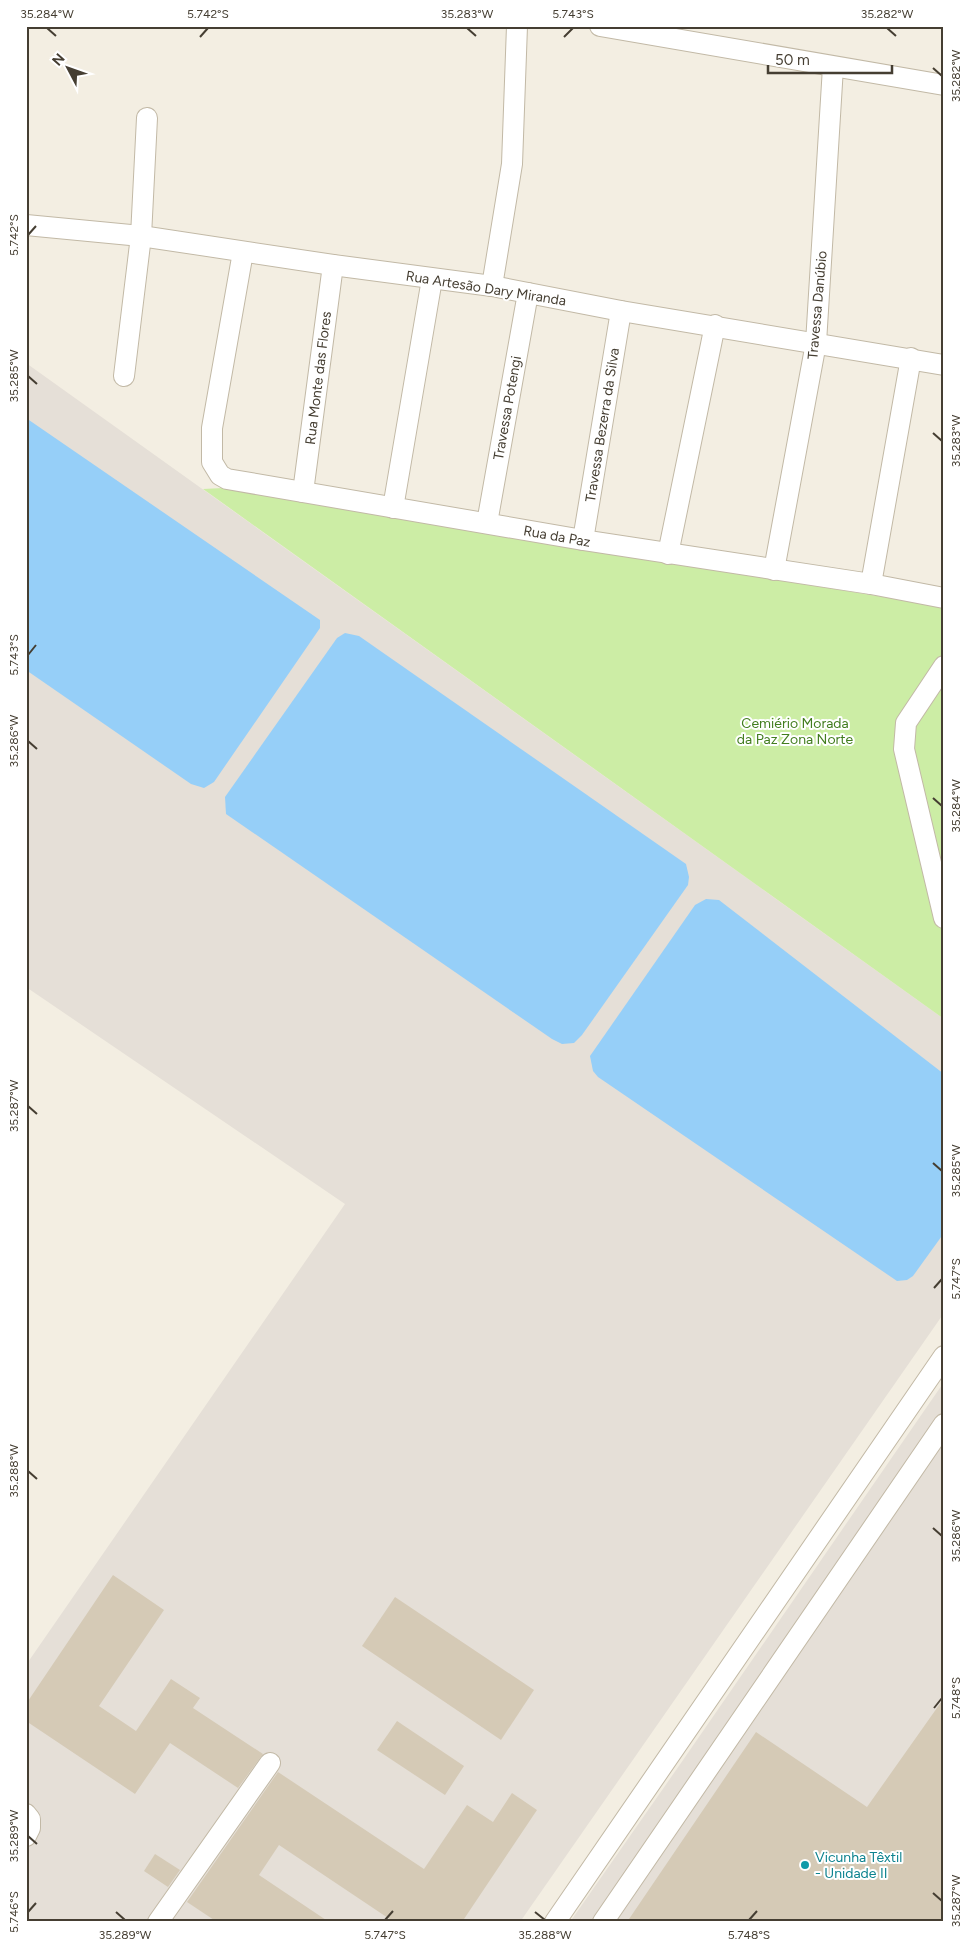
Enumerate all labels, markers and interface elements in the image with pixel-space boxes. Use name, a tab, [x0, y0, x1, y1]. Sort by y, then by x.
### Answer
text: 35.284°W	[20, 7, 74, 21]
text: 5.742°S	[187, 7, 229, 21]
text: 35.283°W	[441, 7, 494, 21]
text: 5.743°S	[552, 7, 594, 21]
text: 35.282°W	[861, 7, 914, 21]
north arrow	[42, 42, 92, 92]
scale bar	[768, 42, 891, 74]
text: 35.282°W	[949, 49, 963, 102]
text: N	[49, 50, 69, 69]
text: 50 m	[775, 51, 810, 69]
text: 5.742°S	[7, 214, 21, 256]
street label: Travessa Danúbio	[804, 250, 831, 360]
street label: Rua Artesão Dary Miranda	[405, 267, 567, 310]
street label: Rua Monte das Flores	[302, 310, 335, 446]
street label: Travessa Bezerra da Silva	[582, 347, 623, 503]
text: 35.285°W	[7, 349, 21, 402]
street label: Travessa Potengi	[490, 355, 525, 462]
text: 35.283°W	[949, 414, 963, 467]
street label: Rua da Paz	[522, 522, 592, 551]
text: 5.743°S	[7, 634, 21, 676]
text: 35.286°W	[7, 714, 21, 767]
park label: Cemiério Morada da Paz Zona Norte	[737, 715, 854, 748]
text: 35.284°W	[949, 779, 963, 833]
text: 35.287°W	[7, 1079, 21, 1132]
text: 35.285°W	[949, 1144, 963, 1197]
text: 5.747°S	[949, 1258, 963, 1300]
text: 35.288°W	[7, 1444, 21, 1498]
text: 35.286°W	[949, 1509, 963, 1562]
text: 5.748°S	[949, 1677, 963, 1719]
text: 35.289°W	[7, 1809, 21, 1862]
place label: Vicunha Têxtil - Unidade II	[815, 1849, 902, 1882]
marker: Vicunha Têxtil - Unidade II	[799, 1859, 811, 1871]
text: 35.287°W	[949, 1874, 963, 1927]
text: 5.746°S	[7, 1891, 21, 1933]
text: 35.289°W	[99, 1928, 152, 1942]
text: 5.747°S	[364, 1928, 406, 1942]
text: 35.288°W	[518, 1928, 572, 1942]
text: 5.748°S	[728, 1928, 770, 1942]

